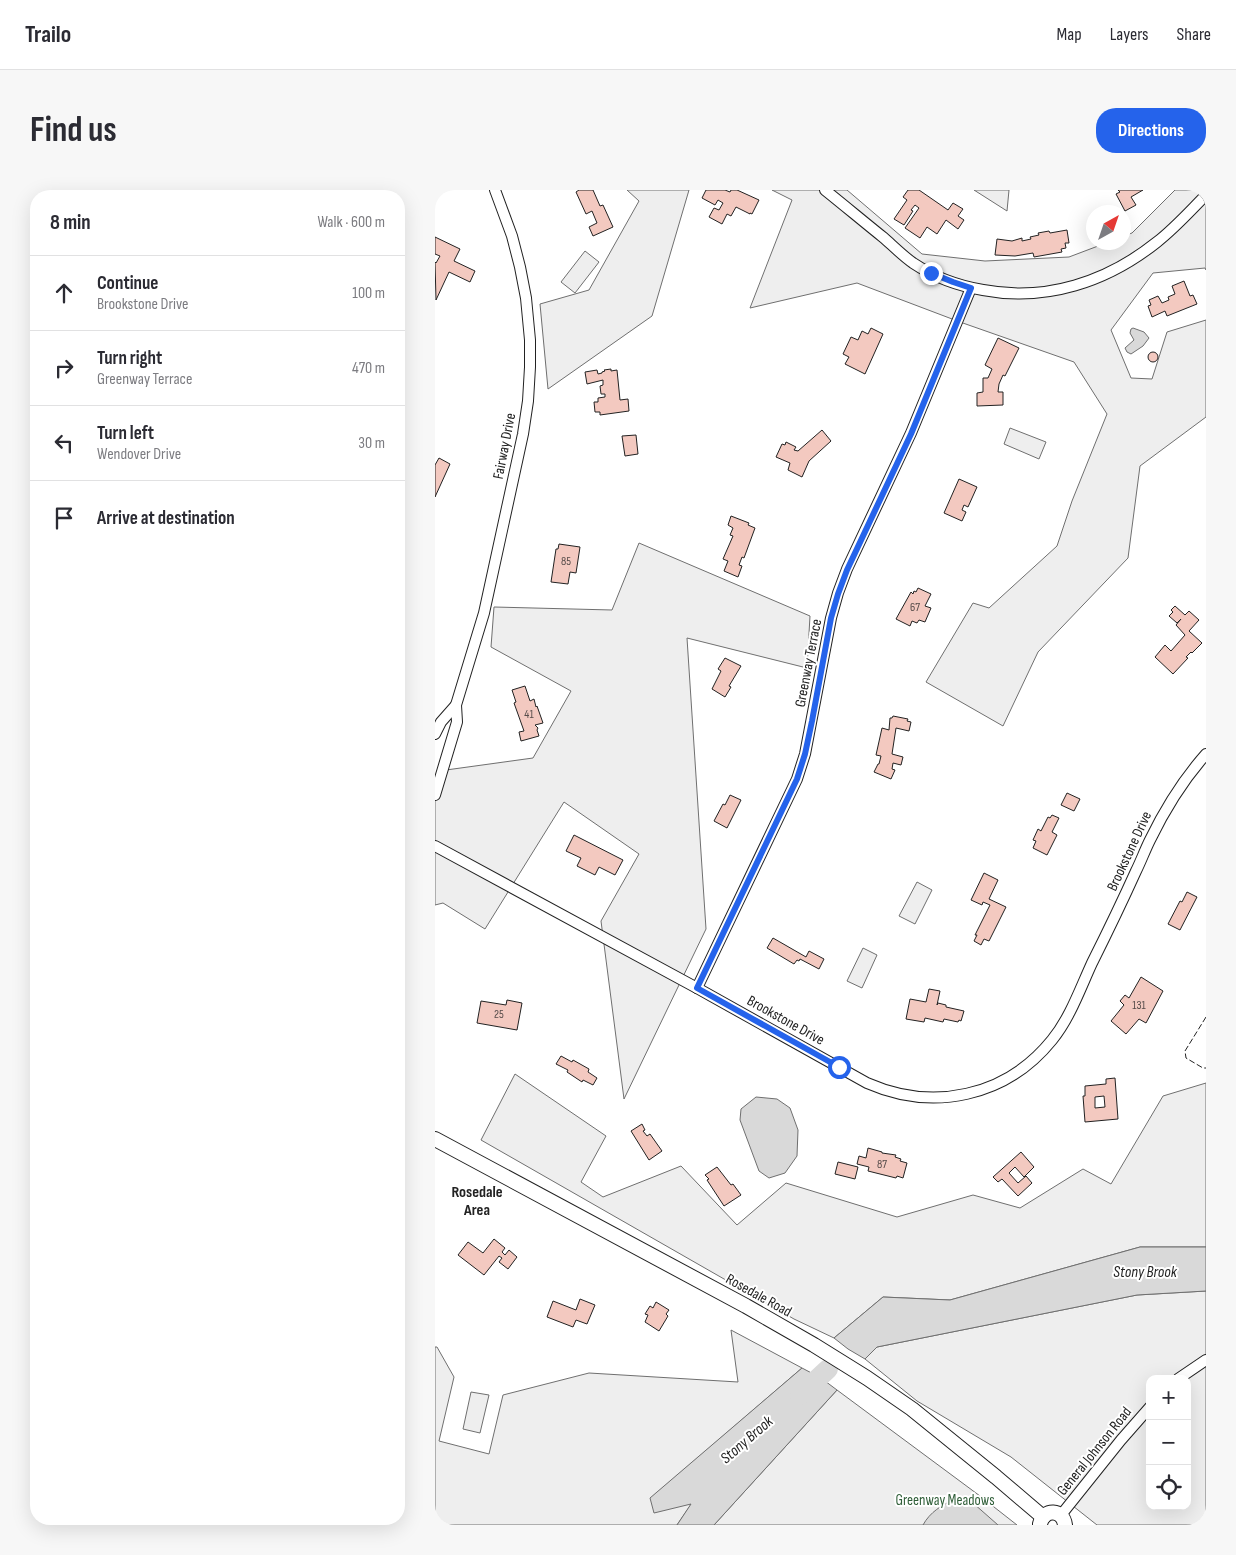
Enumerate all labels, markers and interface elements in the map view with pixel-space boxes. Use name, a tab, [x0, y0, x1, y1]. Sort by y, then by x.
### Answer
text: Trailo	[25, 20, 71, 49]
text: Map	[1057, 24, 1082, 45]
text: Layers	[1110, 24, 1149, 45]
text: Share	[1177, 24, 1211, 45]
button: Directions	[1096, 108, 1206, 153]
text: Find us	[30, 109, 117, 152]
north arrow	[1086, 205, 1131, 250]
text: 8 min	[50, 210, 91, 235]
text: Walk · 600 m	[317, 213, 385, 232]
route end	[920, 262, 943, 285]
text: Continue	[97, 272, 158, 295]
icon: ahead	[50, 279, 78, 307]
text: 100 m	[352, 284, 385, 303]
text: Brookstone Drive	[97, 295, 189, 314]
text: Turn right	[97, 347, 162, 370]
icon: right	[50, 354, 78, 382]
text: 470 m	[352, 359, 385, 378]
text: Greenway Terrace	[97, 370, 192, 389]
street label: Fairway Drive	[489, 412, 520, 481]
text: Turn left	[97, 422, 154, 445]
icon: left	[50, 429, 78, 457]
text: 30 m	[358, 434, 385, 453]
text: Wendover Drive	[97, 445, 181, 464]
icon: arrive	[50, 504, 78, 532]
text: Arrive at destination	[97, 507, 235, 530]
house number: 85	[561, 554, 571, 569]
house number: 67	[910, 600, 920, 615]
street label: Greenway Terrace	[791, 617, 826, 709]
house number: 41	[524, 707, 534, 722]
street label: Brookstone Drive	[1103, 808, 1156, 894]
street label: Brookstone Drive	[744, 991, 828, 1050]
house number: 131	[1132, 998, 1147, 1013]
house number: 25	[494, 1007, 504, 1022]
route start	[828, 1056, 851, 1079]
house number: 87	[877, 1157, 887, 1172]
district label: Rosedale Area	[451, 1183, 503, 1220]
water label: Stony Brook	[1113, 1263, 1178, 1282]
street label: Rosedale Road	[722, 1270, 795, 1321]
map controls	[1146, 1375, 1191, 1510]
button: +	[1146, 1375, 1191, 1420]
street label: General Johnson Road	[1053, 1403, 1136, 1499]
water label: Stony Brook	[717, 1412, 778, 1468]
button: −	[1146, 1420, 1191, 1465]
button: locate	[1146, 1465, 1191, 1510]
park label: Greenway Meadows	[895, 1491, 995, 1510]

